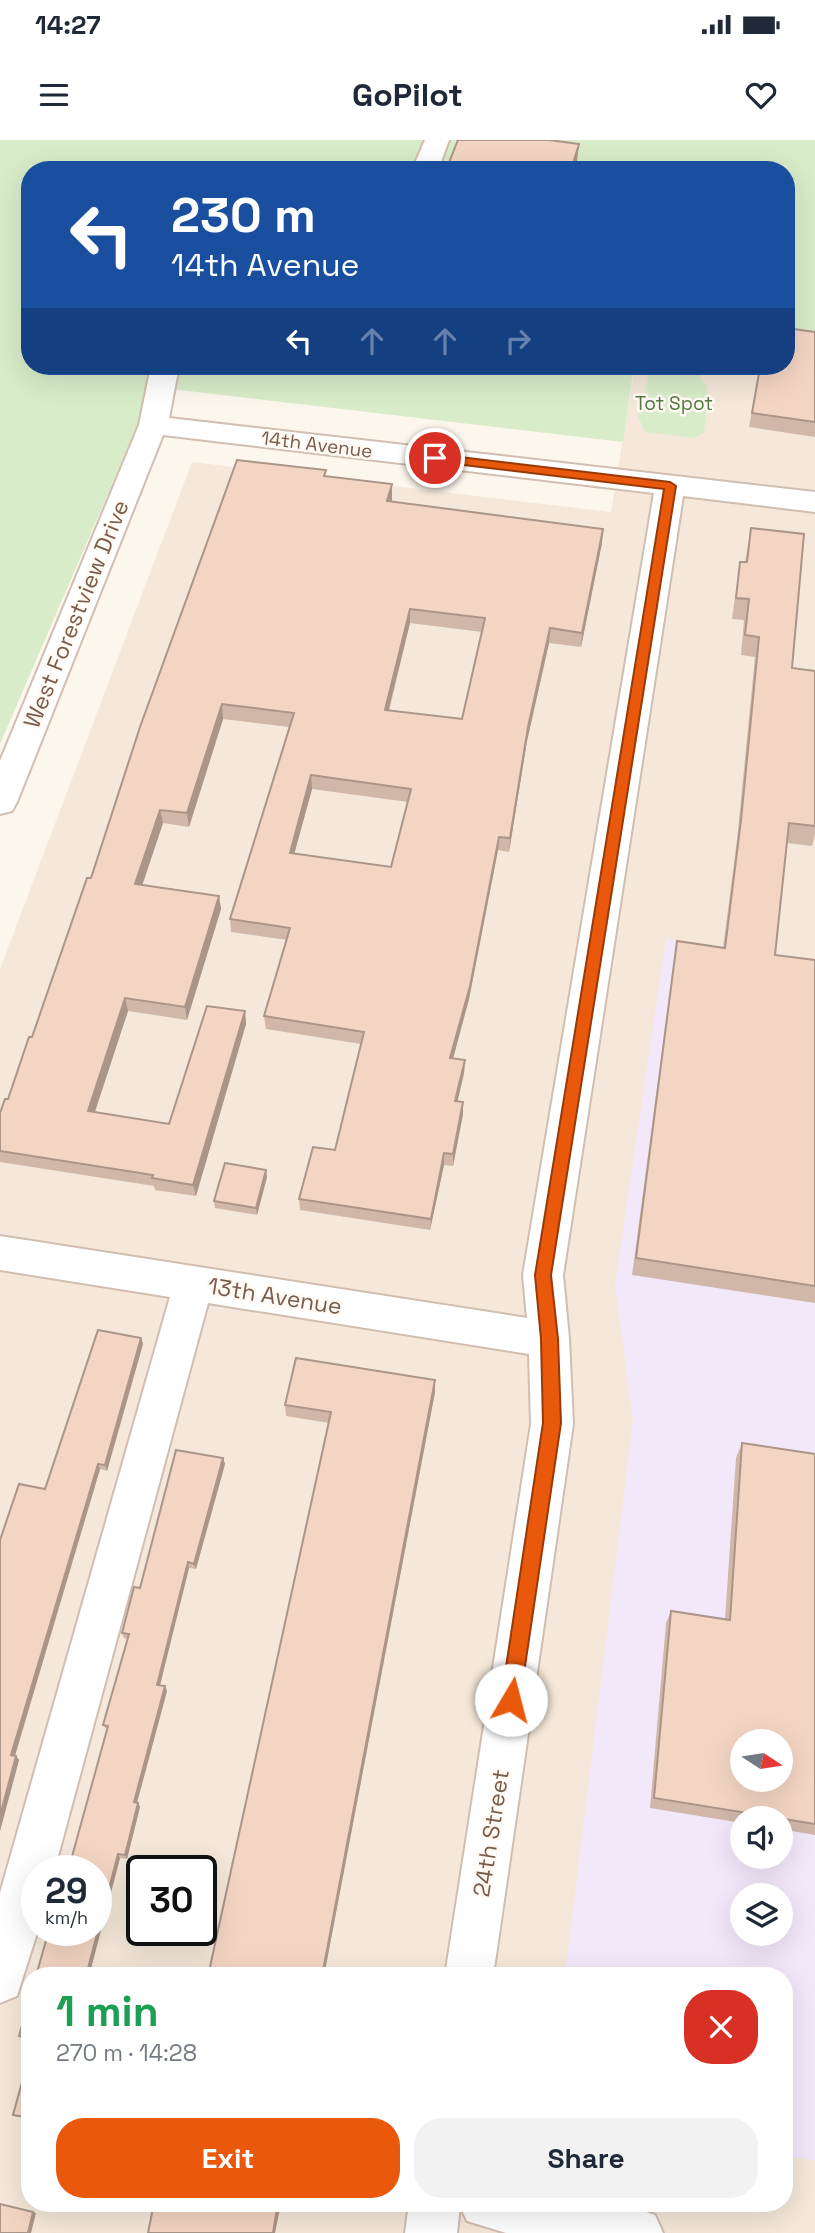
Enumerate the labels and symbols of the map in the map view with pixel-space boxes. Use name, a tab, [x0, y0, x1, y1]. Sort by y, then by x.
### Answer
park label: Tot Spot	[635, 391, 713, 416]
street label: 14th Avenue	[260, 425, 374, 464]
pin	[405, 428, 465, 488]
street label: West Forestview Drive	[16, 496, 136, 732]
street label: 13th Avenue	[206, 1271, 344, 1321]
position arrow	[474, 1663, 548, 1737]
north arrow	[730, 1729, 793, 1792]
street label: 24th Street	[466, 1767, 516, 1899]
speed limit sign: 30	[126, 1855, 217, 1946]

